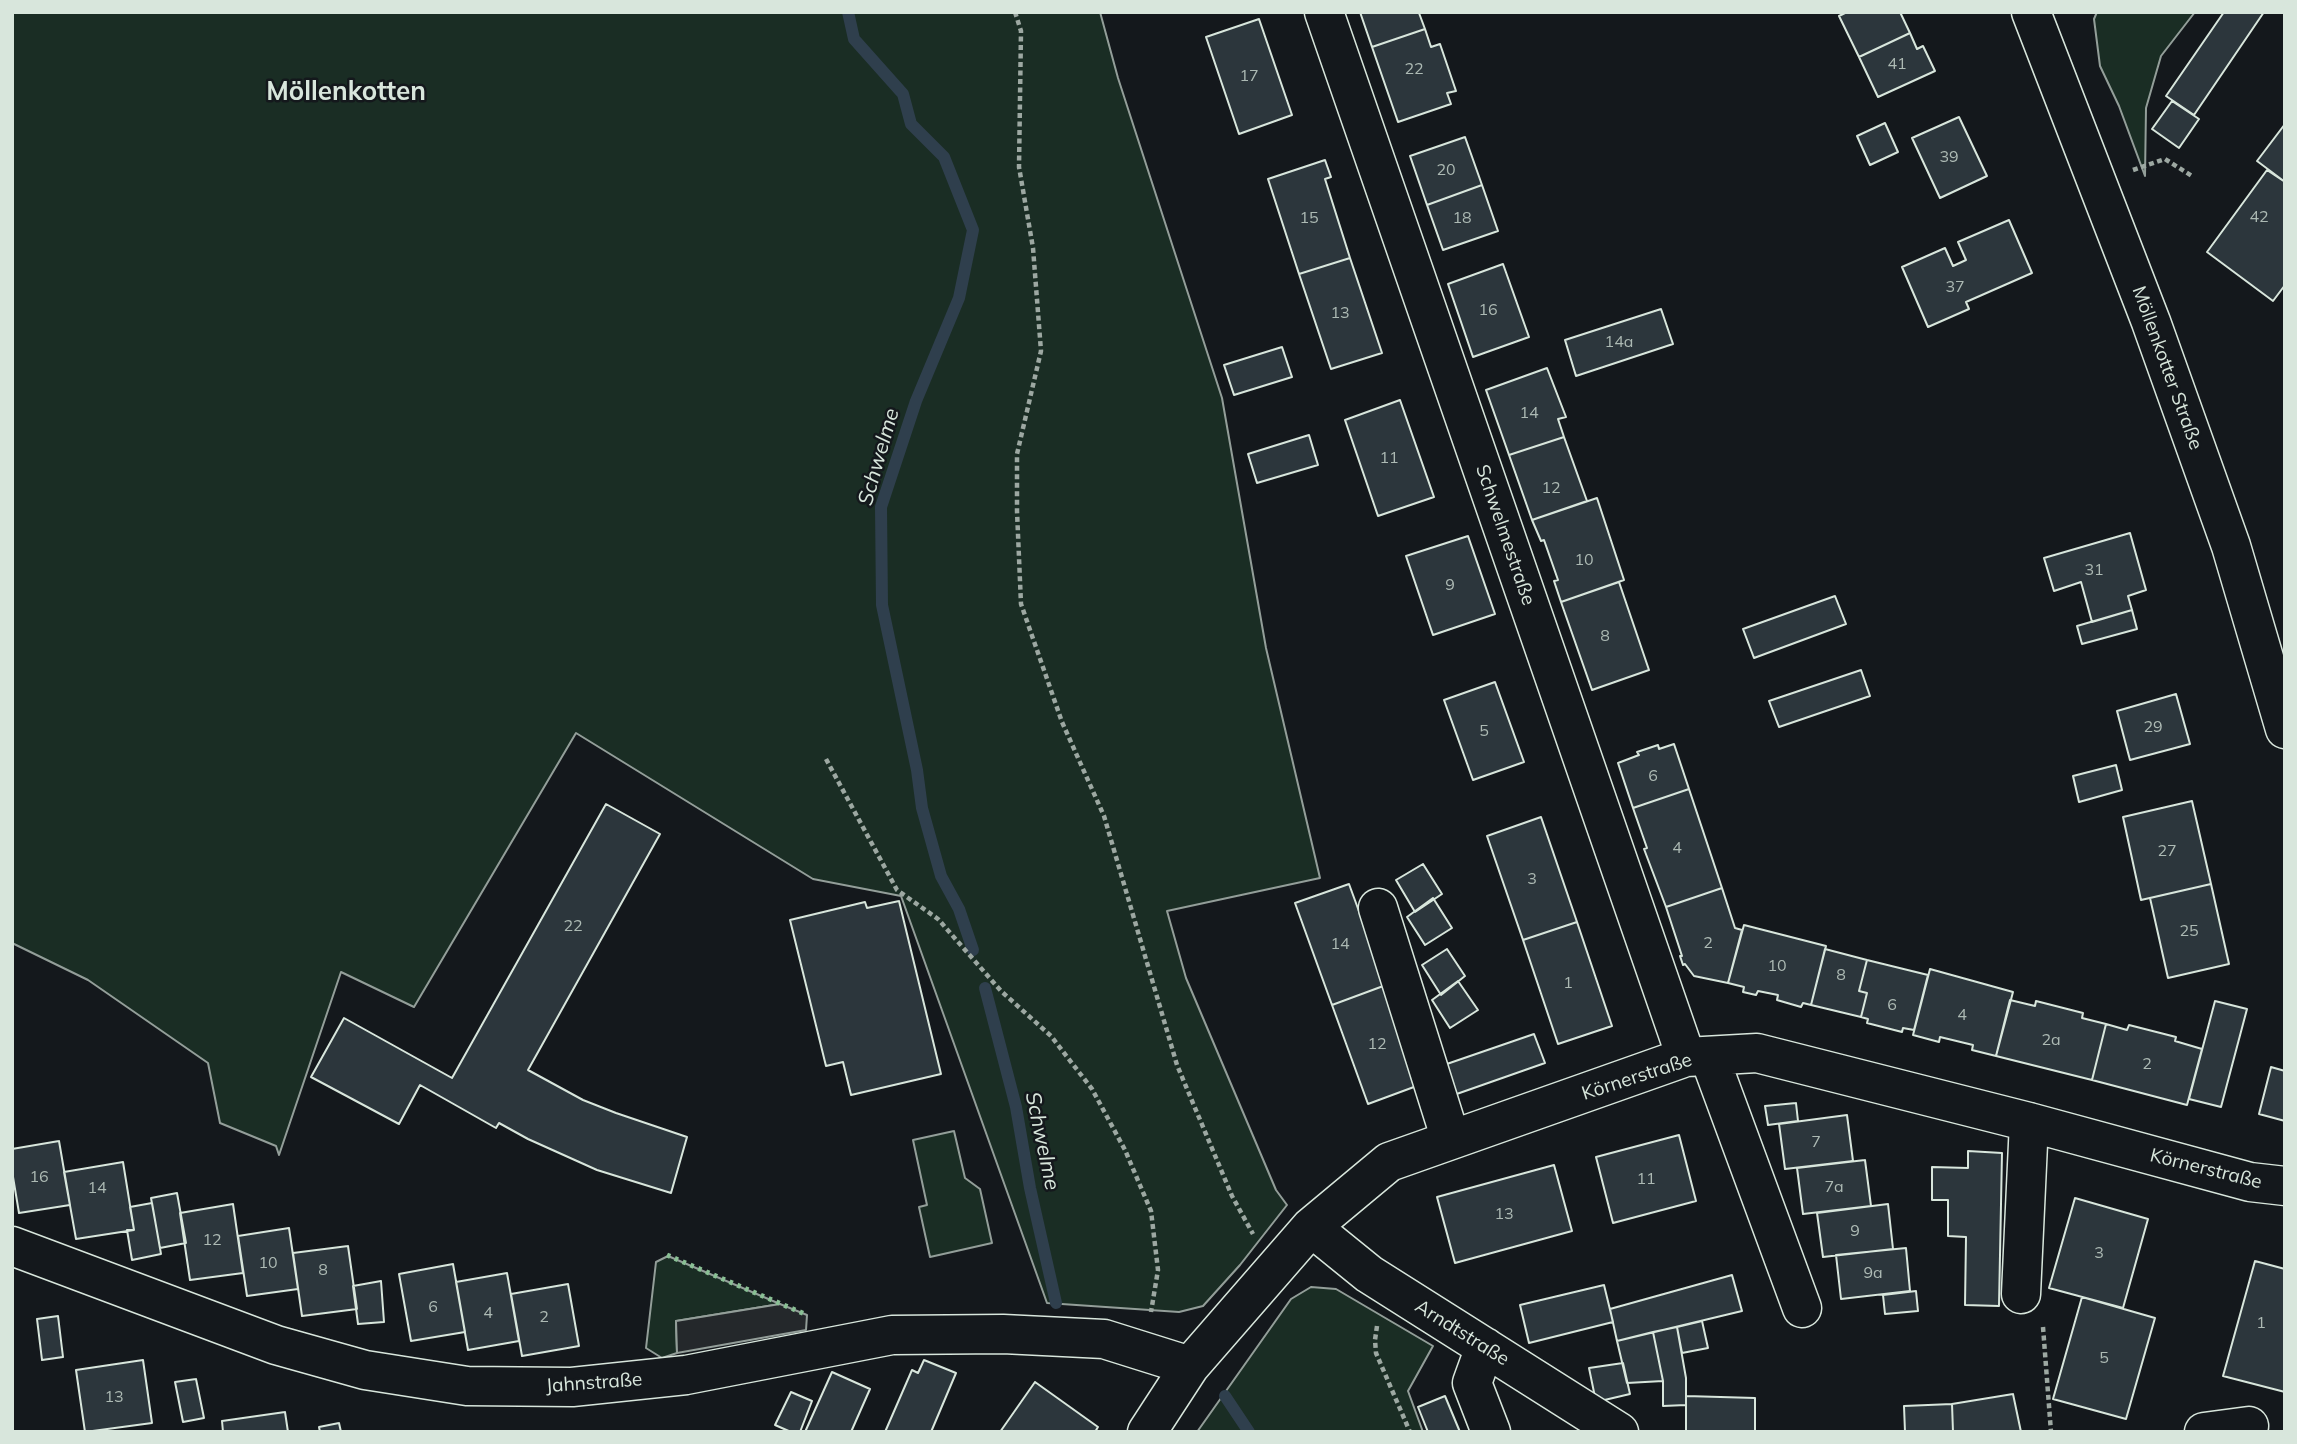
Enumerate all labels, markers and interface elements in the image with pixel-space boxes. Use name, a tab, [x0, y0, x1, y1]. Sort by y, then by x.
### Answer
house number: 41	[1887, 54, 1907, 74]
house number: 22	[1404, 59, 1424, 79]
house number: 17	[1239, 66, 1259, 86]
district label: Möllenkotten	[266, 76, 426, 108]
house number: 39	[1939, 147, 1959, 167]
house number: 20	[1436, 160, 1456, 180]
house number: 42	[2249, 207, 2269, 227]
house number: 15	[1299, 208, 1319, 228]
house number: 18	[1452, 208, 1472, 228]
house number: 37	[1945, 277, 1965, 297]
street label: Möllenkotter Straße	[2127, 283, 2207, 453]
house number: 16	[1478, 300, 1498, 320]
house number: 13	[1330, 303, 1350, 323]
house number: 14a	[1605, 332, 1633, 352]
house number: 14	[1519, 403, 1539, 423]
water label: Schwelme	[853, 405, 905, 509]
house number: 11	[1379, 448, 1399, 468]
street label: Schwelmestraße	[1470, 462, 1540, 608]
house number: 12	[1541, 478, 1561, 498]
house number: 10	[1574, 550, 1594, 570]
house number: 31	[2084, 560, 2104, 580]
house number: 9	[1445, 575, 1455, 595]
house number: 8	[1600, 626, 1610, 646]
house number: 29	[2143, 717, 2163, 737]
house number: 5	[1479, 721, 1489, 741]
house number: 6	[1648, 766, 1658, 786]
house number: 4	[1672, 838, 1682, 858]
house number: 27	[2157, 841, 2177, 861]
house number: 3	[1527, 869, 1537, 889]
house number: 22	[563, 916, 583, 936]
house number: 25	[2179, 921, 2199, 941]
house number: 2	[1703, 933, 1713, 953]
house number: 14	[1330, 934, 1350, 954]
house number: 10	[1767, 956, 1787, 976]
house number: 8	[1836, 965, 1846, 985]
house number: 1	[1563, 973, 1573, 993]
house number: 6	[1887, 995, 1897, 1015]
house number: 4	[1957, 1005, 1967, 1025]
house number: 2a	[2041, 1030, 2061, 1050]
house number: 12	[1367, 1034, 1387, 1054]
street label: Körnerstraße	[1579, 1048, 1695, 1106]
house number: 2	[2142, 1054, 2152, 1074]
water label: Schwelme	[1019, 1089, 1065, 1193]
house number: 7	[1811, 1132, 1821, 1152]
street label: Körnerstraße	[2148, 1144, 2264, 1194]
house number: 16	[29, 1167, 49, 1187]
house number: 11	[1636, 1169, 1656, 1189]
house number: 7a	[1824, 1177, 1844, 1197]
house number: 14	[87, 1178, 107, 1198]
house number: 13	[1494, 1204, 1514, 1224]
house number: 9	[1850, 1221, 1860, 1241]
house number: 12	[202, 1230, 222, 1250]
house number: 3	[2094, 1243, 2104, 1263]
house number: 10	[258, 1253, 278, 1273]
house number: 8	[318, 1260, 328, 1280]
house number: 9a	[1863, 1263, 1883, 1283]
street label: Arndtstraße	[1411, 1295, 1513, 1371]
house number: 6	[428, 1297, 438, 1317]
house number: 4	[483, 1303, 493, 1323]
house number: 2	[539, 1307, 549, 1327]
house number: 1	[2256, 1313, 2266, 1333]
house number: 5	[2099, 1348, 2109, 1368]
street label: Jahnstraße	[545, 1368, 643, 1398]
house number: 13	[104, 1387, 124, 1407]

